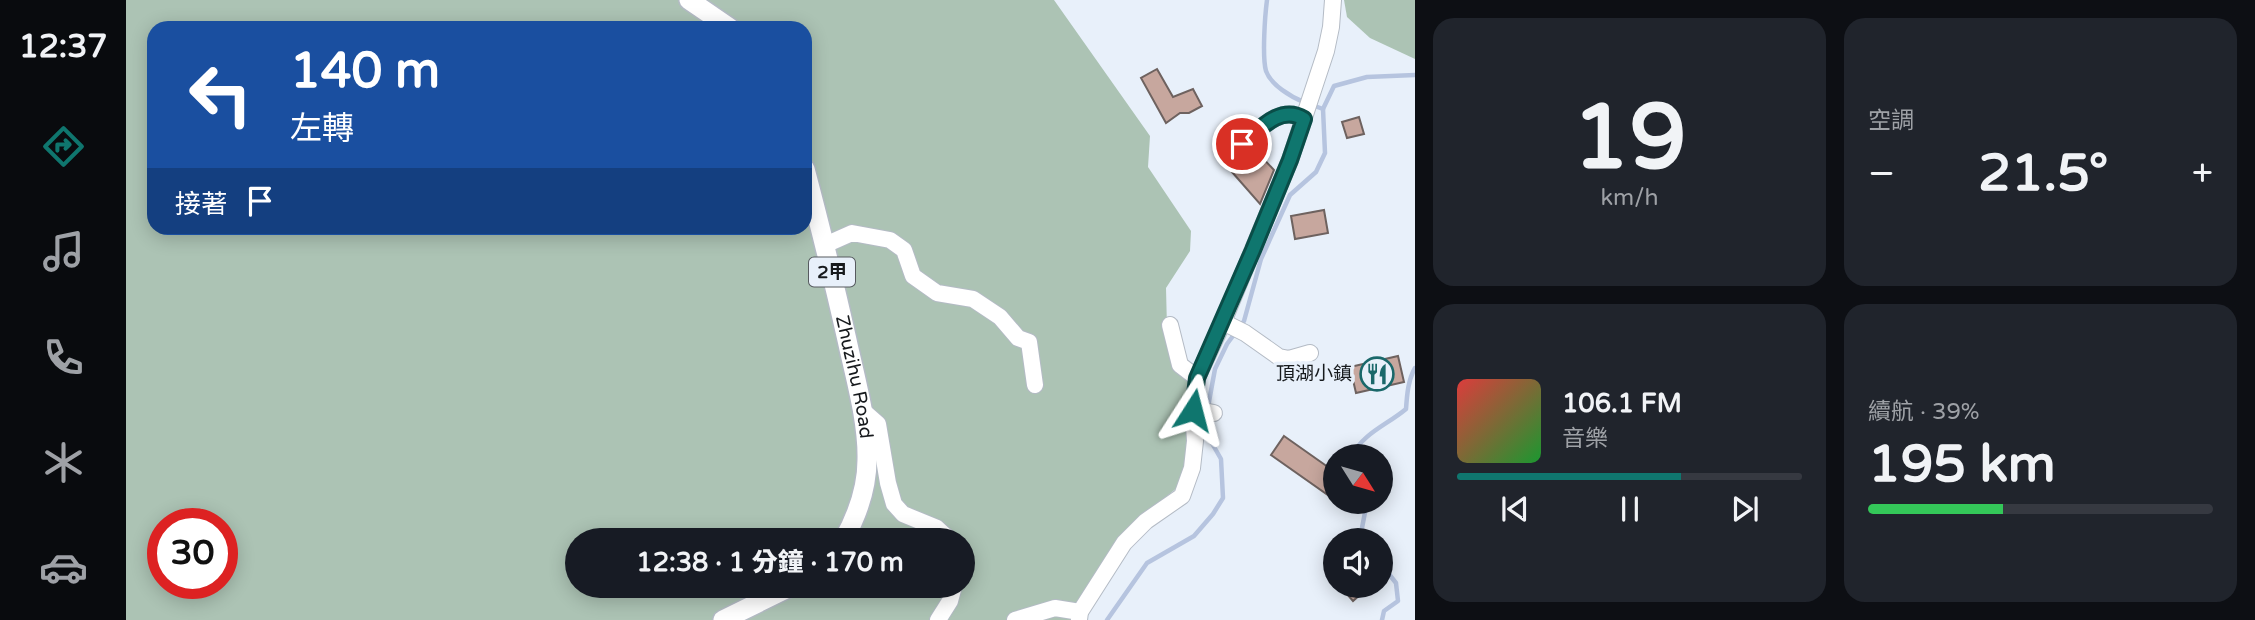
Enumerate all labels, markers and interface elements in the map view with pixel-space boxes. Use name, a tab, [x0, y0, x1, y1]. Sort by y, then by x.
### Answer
text: 12:37	[19, 28, 107, 66]
text: 140 m	[290, 42, 440, 101]
icon: left	[175, 49, 266, 140]
text: 19	[1572, 83, 1687, 193]
text: 空調	[1868, 107, 1914, 135]
text: 左轉	[290, 110, 354, 148]
pin	[1212, 114, 1272, 174]
icon: directions	[39, 122, 88, 171]
icon: arrive	[1223, 125, 1261, 163]
text: 21.5°	[1978, 142, 2108, 205]
text: −	[1868, 151, 1895, 197]
text: +	[2192, 151, 2213, 197]
icon: arrive	[241, 182, 279, 220]
text: km/h	[1601, 184, 1658, 212]
text: 接著	[175, 189, 227, 220]
icon: music	[39, 227, 88, 276]
road number: 2甲	[809, 258, 855, 286]
street label: Zhuzihu Road	[831, 313, 877, 440]
icon: phone	[39, 333, 88, 382]
restaurant icon: 頂湖小鎮	[1358, 355, 1396, 393]
place label: 頂湖小鎮	[1276, 363, 1352, 385]
position arrow	[1156, 373, 1230, 447]
text: 106.1 FM	[1562, 388, 1682, 419]
text: 續航 · 39%	[1868, 398, 1980, 426]
text: 音樂	[1562, 425, 1608, 453]
text: 195 km	[1868, 433, 2056, 496]
icon: climate	[39, 438, 88, 487]
north arrow	[1323, 444, 1393, 514]
map controls	[1323, 444, 1393, 598]
icon: previous	[1496, 490, 1534, 528]
icon: pause	[1611, 490, 1649, 528]
icon: next	[1726, 490, 1764, 528]
speed limit sign: 30	[147, 508, 238, 599]
button: sound	[1323, 528, 1393, 598]
icon: car	[39, 543, 88, 592]
text: 12:38 · 1 分鐘 · 170 m	[636, 547, 904, 578]

